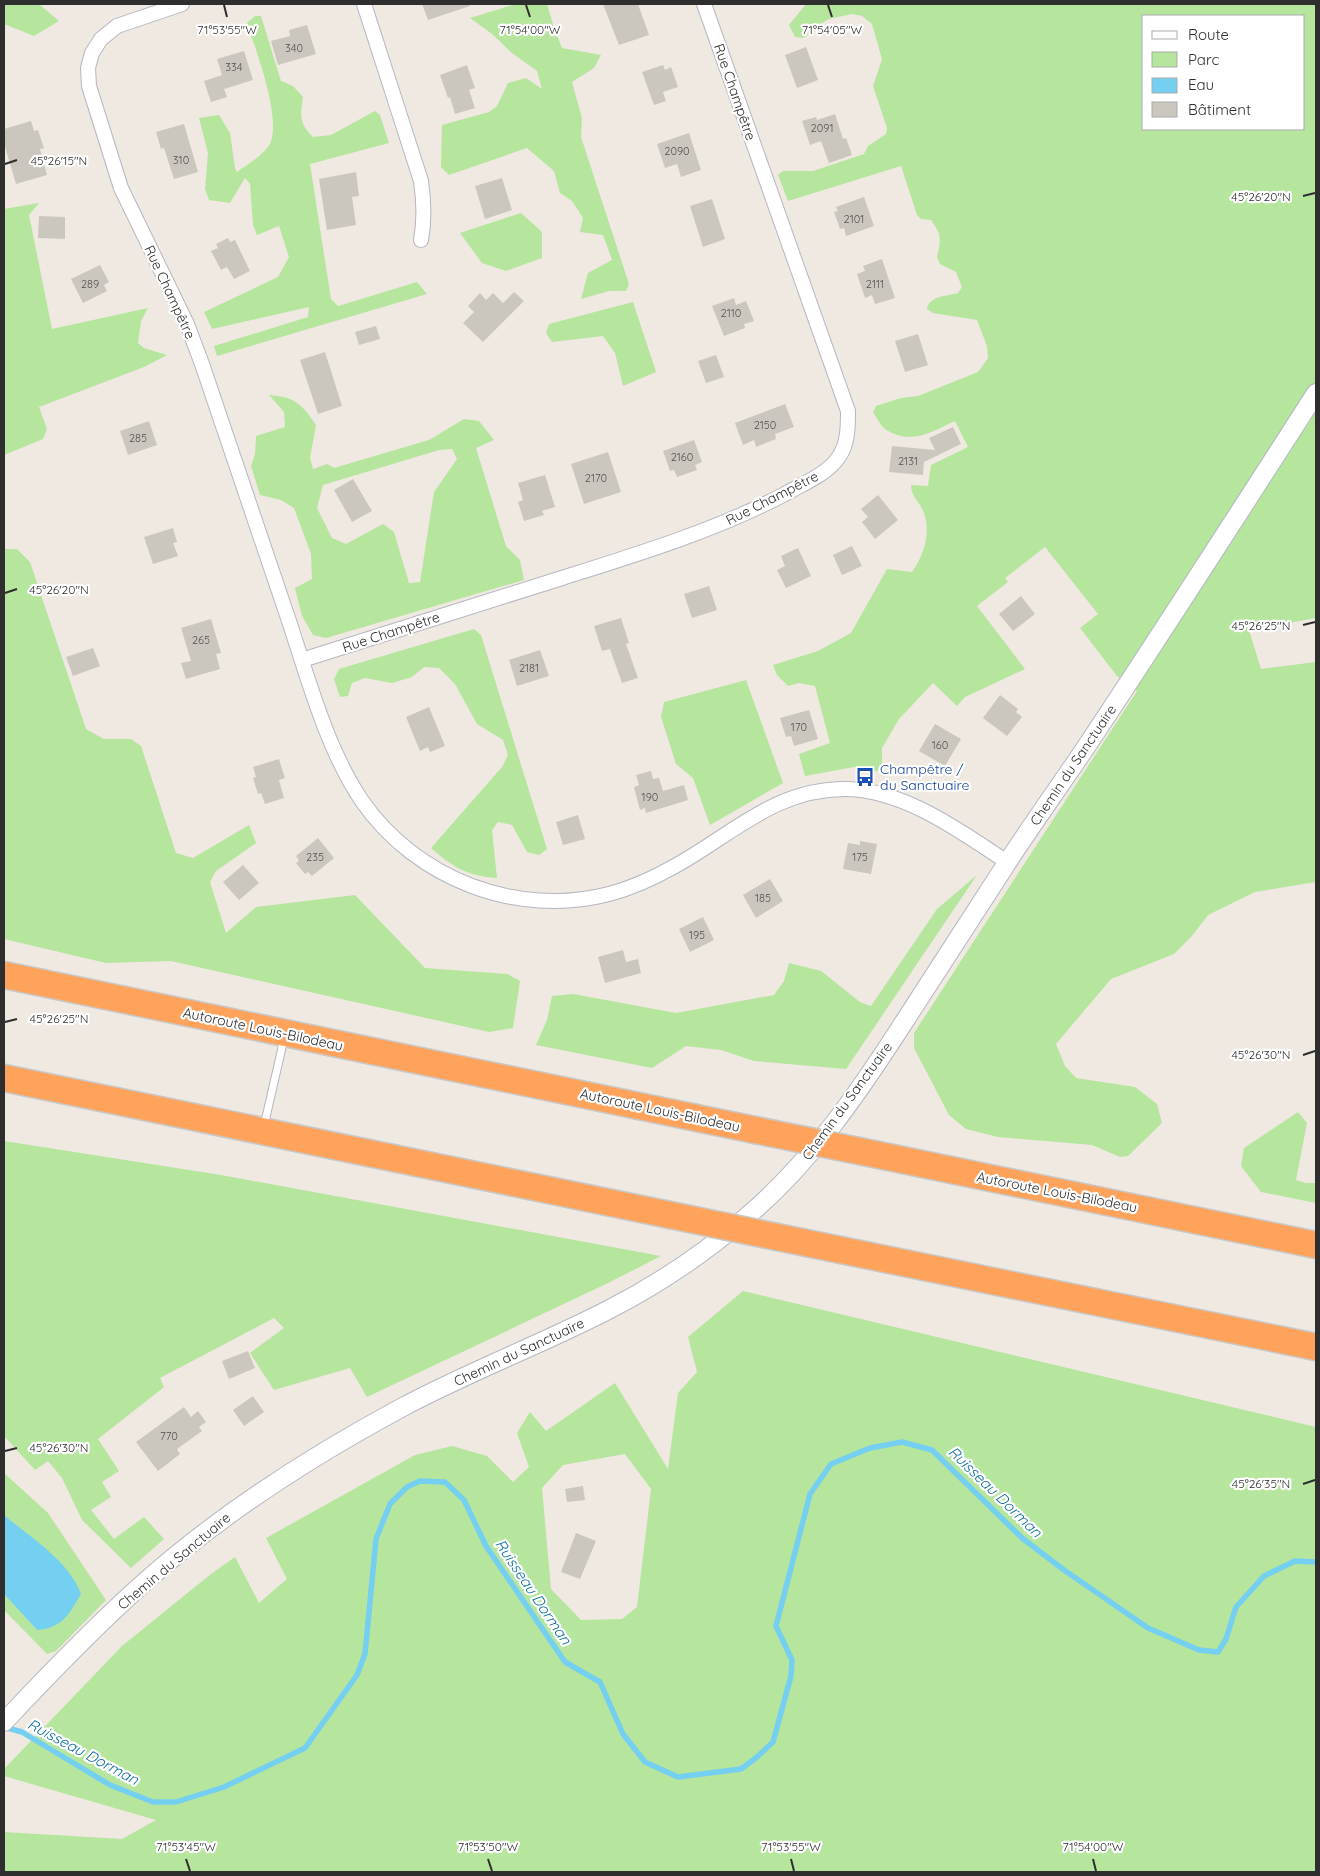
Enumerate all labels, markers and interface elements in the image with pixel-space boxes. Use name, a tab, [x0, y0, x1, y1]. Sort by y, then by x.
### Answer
legend	[1142, 15, 1305, 130]
text: 71°53'55"W	[197, 22, 257, 37]
text: 71°54'00"W	[500, 22, 561, 37]
text: 71°54'05"W	[802, 22, 863, 37]
text: Route	[1188, 25, 1229, 44]
house number: 340	[285, 41, 303, 55]
street label: Rue Champêtre	[710, 41, 760, 143]
text: Parc	[1188, 50, 1219, 69]
house number: 334	[225, 60, 243, 74]
text: Eau	[1188, 75, 1214, 94]
text: Bâtiment	[1188, 100, 1251, 119]
house number: 2091	[811, 121, 833, 135]
house number: 2090	[664, 144, 690, 158]
text: 45°26'15"N	[31, 153, 87, 168]
house number: 310	[173, 153, 189, 167]
text: 45°26'20"N	[1231, 189, 1291, 204]
house number: 2101	[844, 212, 864, 226]
street label: Rue Champêtre	[140, 242, 200, 342]
house number: 289	[81, 277, 99, 291]
house number: 2111	[866, 277, 884, 291]
house number: 2110	[721, 306, 741, 320]
house number: 2150	[754, 418, 776, 432]
house number: 285	[129, 431, 147, 445]
house number: 2160	[671, 450, 693, 464]
house number: 2131	[898, 454, 918, 468]
street label: Rue Champêtre	[723, 467, 821, 529]
house number: 2170	[585, 471, 607, 485]
text: 45°26'20"N	[29, 582, 89, 597]
street label: Rue Champêtre	[340, 608, 442, 656]
text: 45°26'25"N	[1232, 618, 1290, 633]
house number: 265	[192, 633, 210, 647]
house number: 2181	[519, 661, 539, 675]
street label: Chemin du Sanctuaire	[1026, 701, 1120, 829]
house number: 170	[791, 720, 807, 734]
house number: 160	[932, 738, 948, 752]
place label: Champêtre / du Sanctuaire	[880, 760, 969, 794]
bus stop icon: Champêtre / du Sanctuaire	[854, 766, 876, 788]
house number: 190	[642, 790, 658, 804]
house number: 235	[306, 850, 324, 864]
house number: 175	[852, 850, 868, 864]
house number: 185	[755, 891, 771, 905]
house number: 195	[689, 928, 705, 942]
street label: Autoroute Louis-Bilodeau	[181, 1003, 345, 1055]
text: 45°26'25"N	[30, 1011, 88, 1026]
street label: Chemin du Sanctuaire	[798, 1038, 896, 1164]
text: 45°26'30"N	[1231, 1047, 1291, 1062]
street label: Autoroute Louis-Bilodeau	[578, 1084, 742, 1136]
street label: Autoroute Louis-Bilodeau	[975, 1168, 1139, 1216]
street label: Chemin du Sanctuaire	[451, 1314, 587, 1390]
house number: 770	[160, 1429, 178, 1443]
text: 45°26'30"N	[29, 1440, 89, 1455]
water label: Ruisseau Dorman	[945, 1442, 1046, 1541]
text: 45°26'35"N	[1232, 1476, 1290, 1491]
street label: Chemin du Sanctuaire	[114, 1508, 234, 1614]
water label: Ruisseau Dorman	[491, 1535, 576, 1648]
water label: Ruisseau Dorman	[24, 1714, 142, 1789]
text: 71°53'45"W	[156, 1839, 216, 1854]
text: 71°53'50"W	[458, 1839, 518, 1854]
text: 71°53'55"W	[761, 1839, 821, 1854]
text: 71°54'00"W	[1063, 1839, 1124, 1854]

